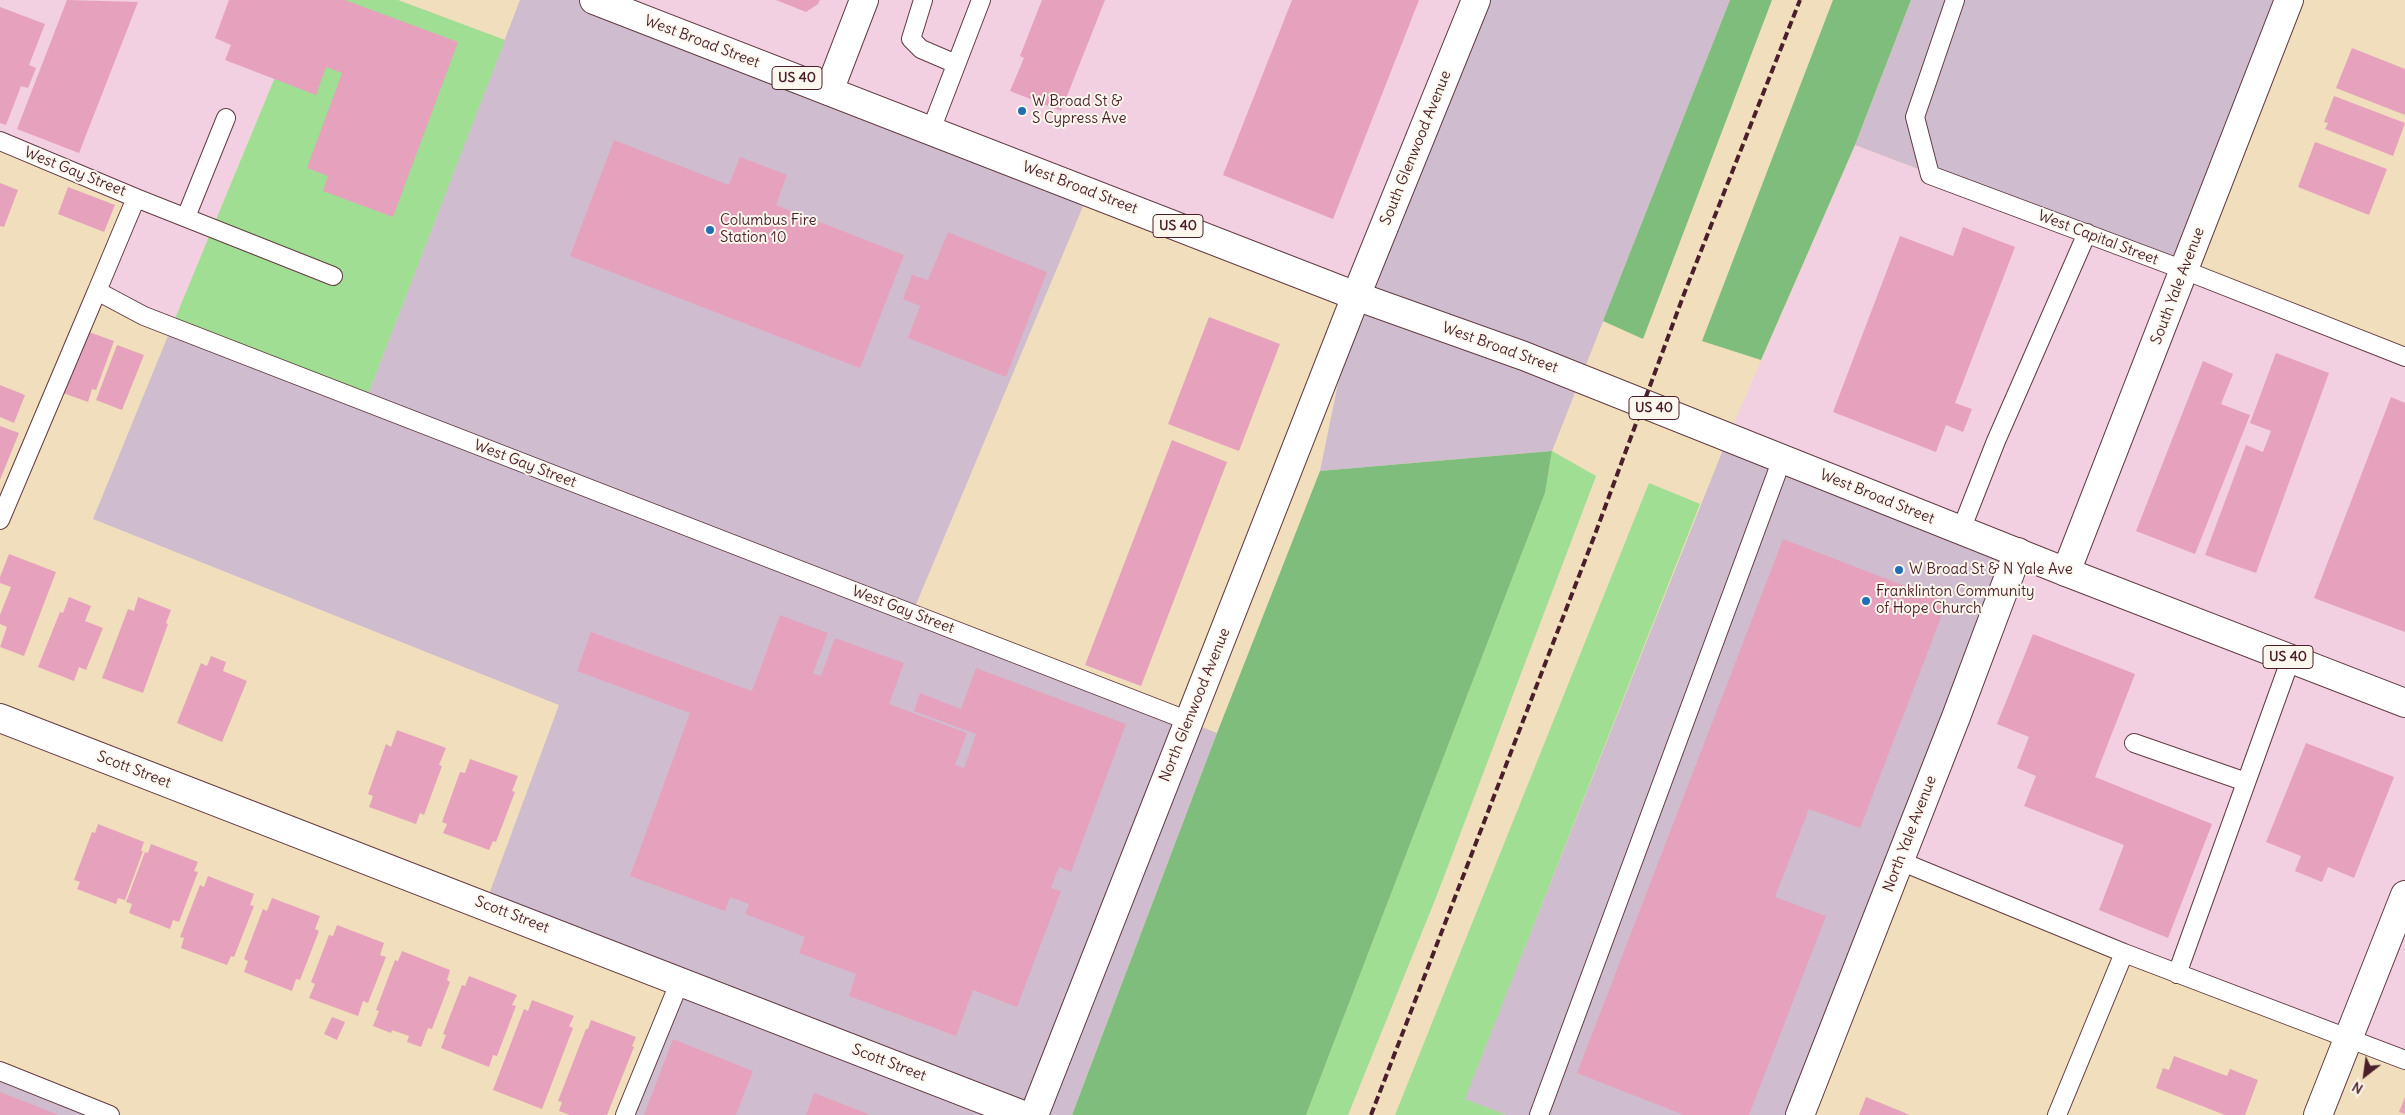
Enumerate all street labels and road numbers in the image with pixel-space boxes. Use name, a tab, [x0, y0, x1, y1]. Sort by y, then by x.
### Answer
street label: West Broad Street	[642, 12, 762, 72]
road number: US 40	[772, 66, 822, 90]
street label: South Glenwood Avenue	[1377, 68, 1455, 228]
street label: West Gay Street	[22, 143, 128, 201]
street label: West Broad Street	[1020, 158, 1140, 218]
street label: West Capital Street	[2035, 207, 2161, 269]
road number: US 40	[1153, 215, 1203, 238]
street label: South Yale Avenue	[2147, 225, 2209, 347]
street label: West Broad Street	[1440, 319, 1560, 377]
road number: US 40	[1629, 396, 1679, 419]
street label: West Gay Street	[471, 436, 579, 492]
street label: West Broad Street	[1817, 466, 1937, 528]
street label: West Gay Street	[849, 582, 957, 638]
street label: North Glenwood Avenue	[1156, 625, 1234, 785]
road number: US 40	[2263, 646, 2313, 669]
street label: Scott Street	[94, 748, 174, 792]
street label: North Yale Avenue	[1880, 773, 1940, 895]
street label: Scott Street	[472, 893, 552, 937]
street label: Scott Street	[849, 1041, 929, 1085]

